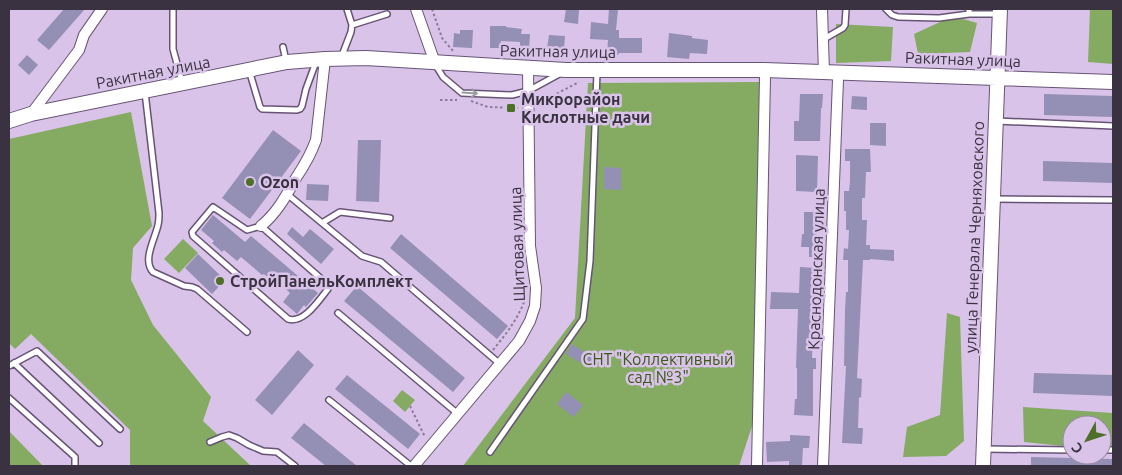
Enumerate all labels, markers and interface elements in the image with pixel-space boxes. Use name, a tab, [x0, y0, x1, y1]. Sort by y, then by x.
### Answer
street label: Ракитная улица	[500, 41, 616, 61]
street label: Ракитная улица	[905, 48, 1021, 70]
street label: Ракитная улица	[94, 52, 212, 92]
one-way arrow	[462, 88, 478, 97]
place label: Микрорайон Кислотные дачи	[521, 90, 650, 126]
marker: Микрорайон Кислотные дачи	[505, 102, 517, 114]
street label: улица Генерала Черняховского	[961, 121, 987, 353]
place label: Ozon	[260, 173, 299, 191]
marker: Ozon	[244, 176, 256, 188]
street label: Щитовая улица	[506, 186, 528, 302]
street label: Краснодонская улица	[804, 188, 828, 350]
place label: СтройПанельКомплект	[230, 272, 413, 290]
marker: СтройПанельКомплект	[214, 275, 226, 287]
park label: СНТ "Коллективный сад №3"	[583, 350, 733, 386]
north arrow	[1062, 415, 1112, 465]
text: С	[1068, 440, 1086, 457]

